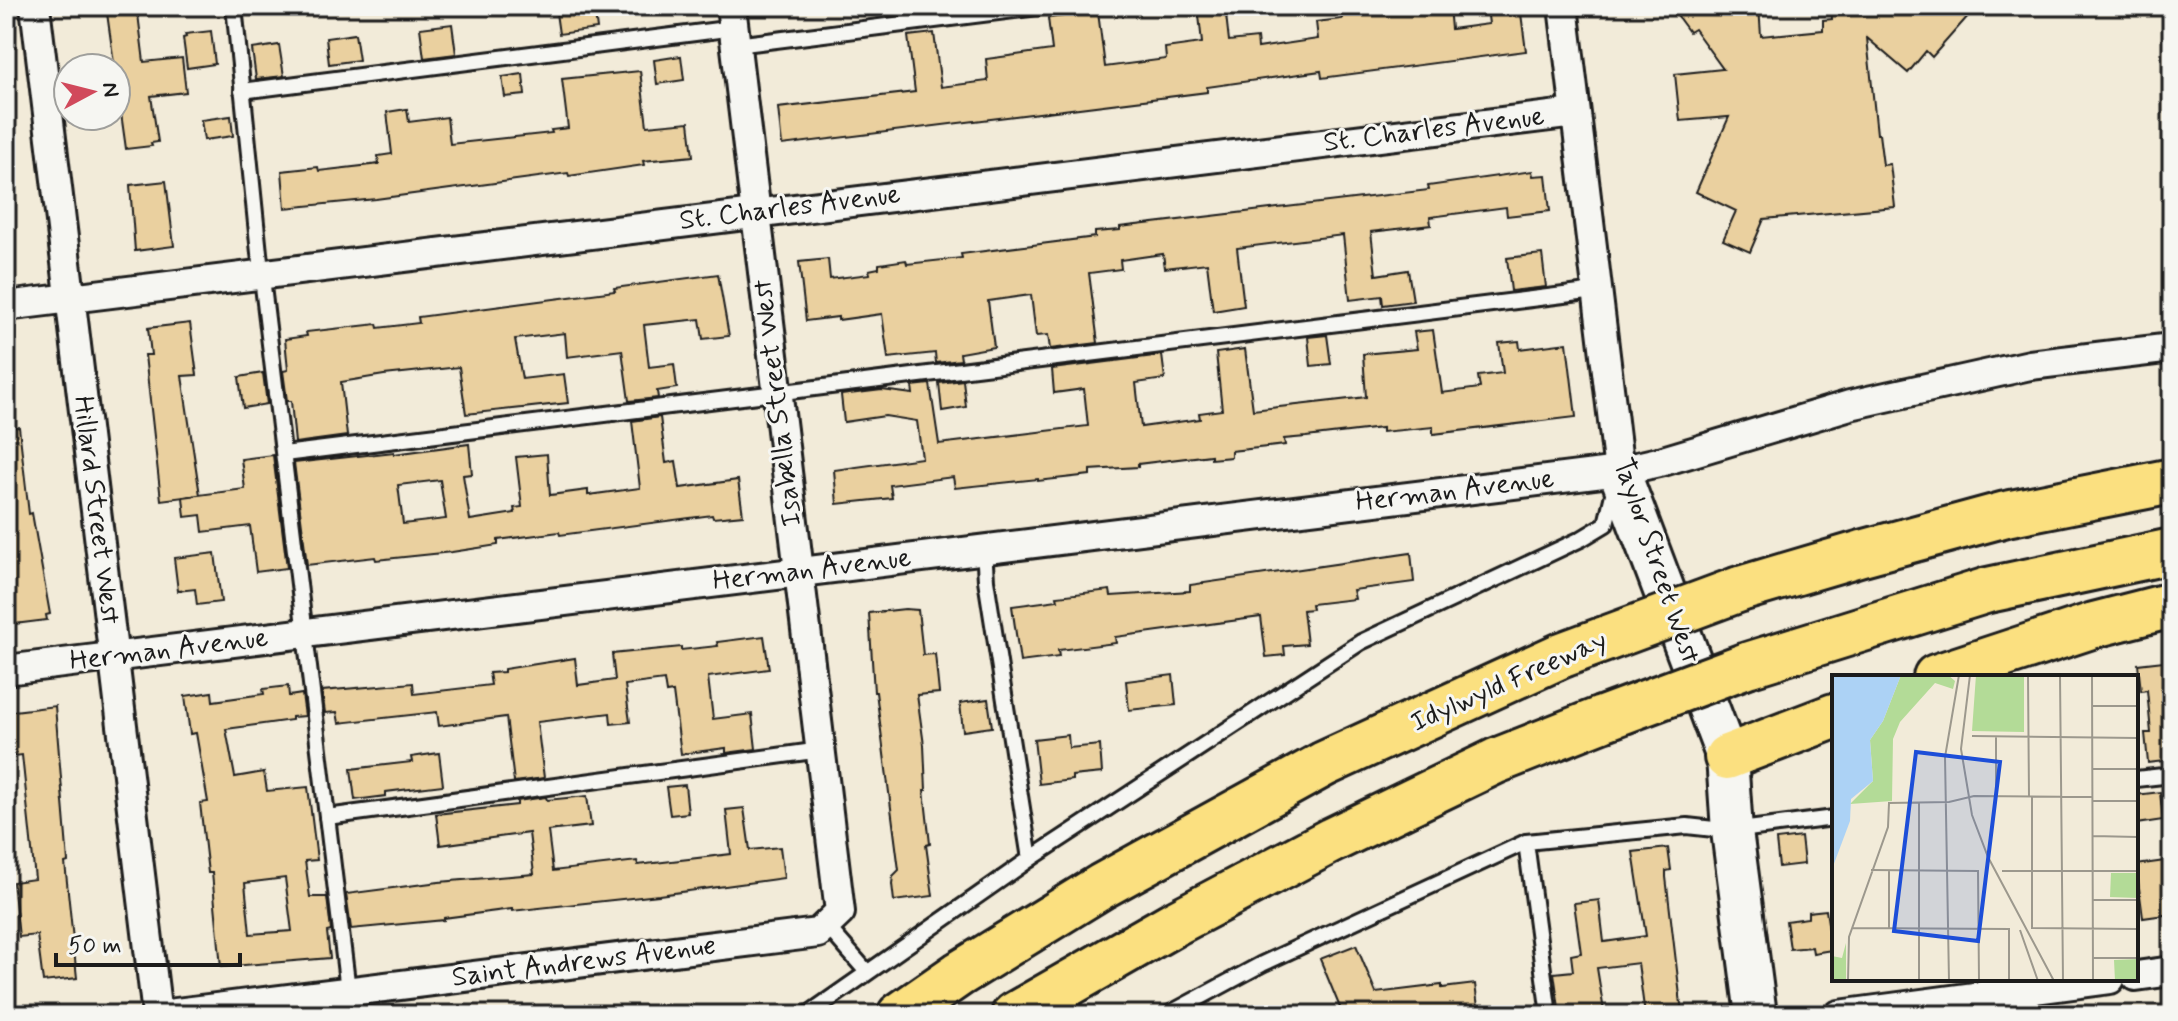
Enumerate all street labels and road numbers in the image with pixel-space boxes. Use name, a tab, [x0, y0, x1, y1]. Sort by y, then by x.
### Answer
street label: St. Charles Avenue	[1321, 98, 1547, 162]
street label: St. Charles Avenue	[677, 176, 903, 240]
street label: Isabella Street West	[744, 277, 812, 529]
street label: Hillard Street West	[64, 394, 128, 627]
street label: Taylor Street West	[1604, 453, 1709, 669]
street label: Herman Avenue	[1354, 460, 1556, 522]
street label: Herman Avenue	[711, 539, 913, 601]
street label: Herman Avenue	[68, 619, 270, 681]
street label: Idylwyld Freeway	[1405, 622, 1613, 742]
street label: Saint Andrews Avenue	[450, 927, 718, 997]

